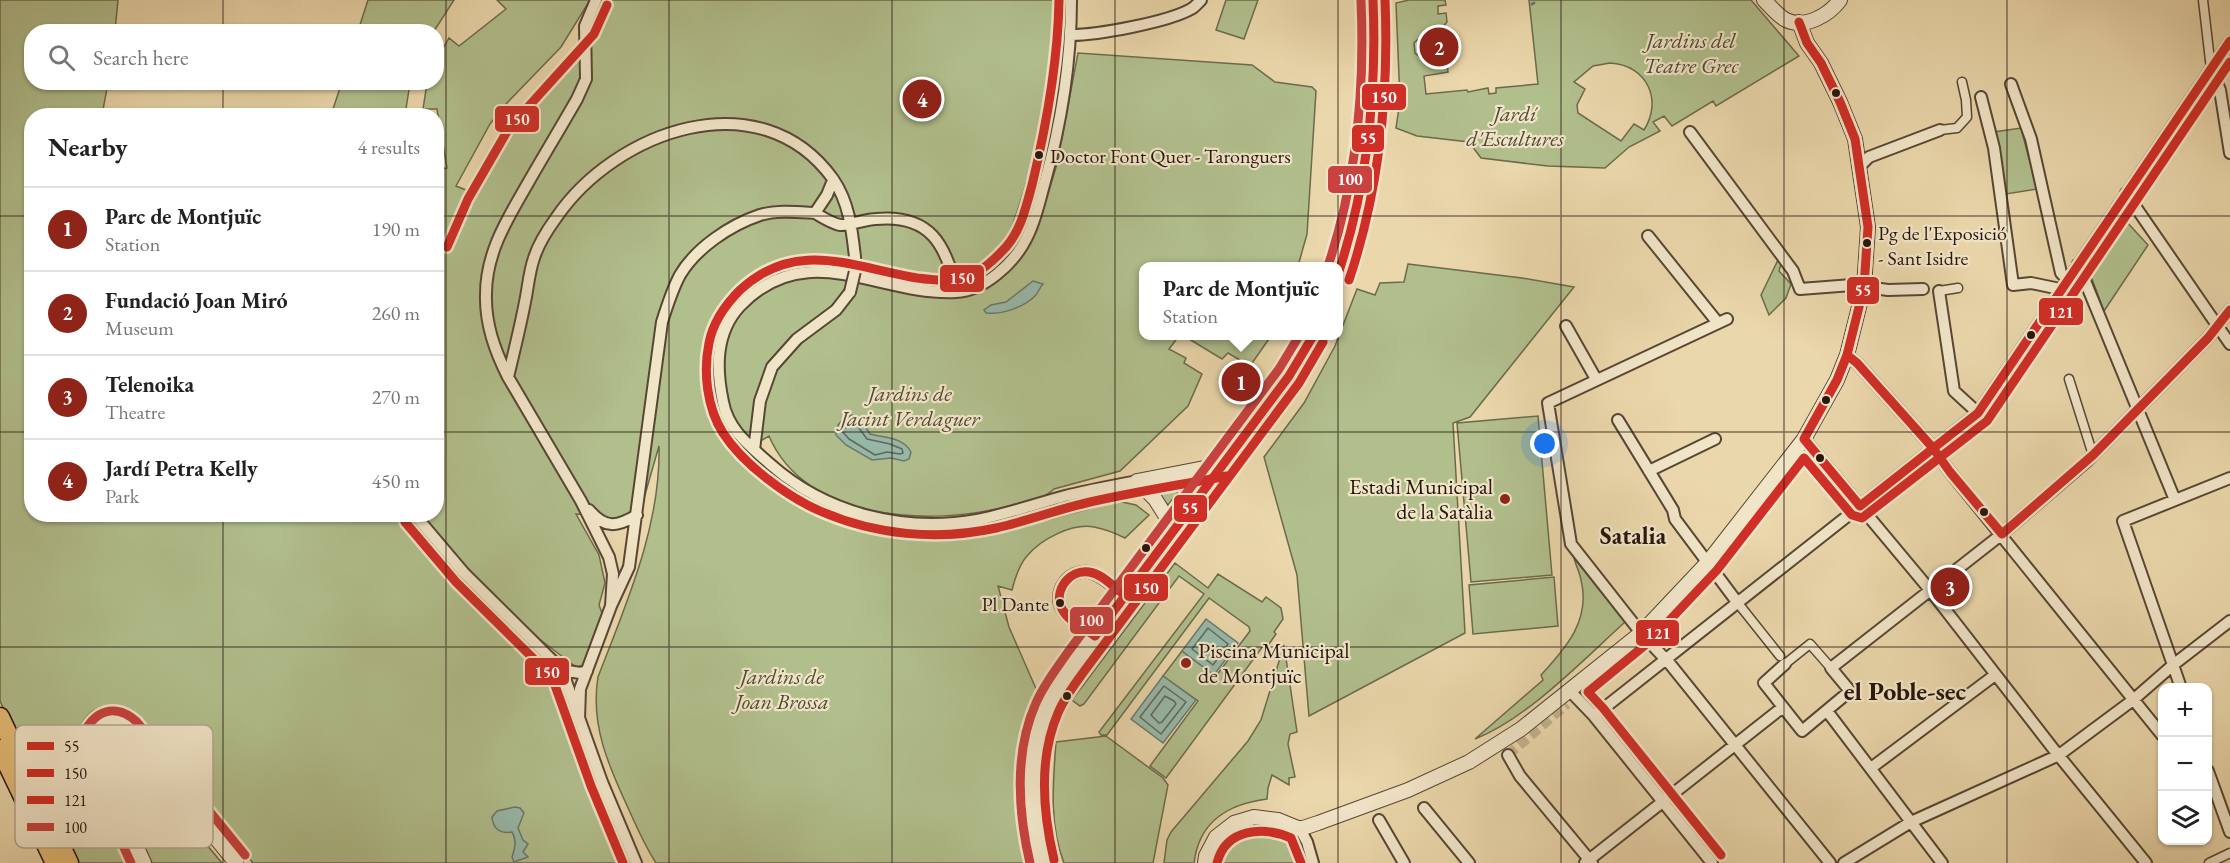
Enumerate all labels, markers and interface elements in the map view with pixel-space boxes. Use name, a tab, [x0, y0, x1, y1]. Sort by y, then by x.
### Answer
search box	[24, 24, 444, 90]
pin: 2	[1420, 24, 1458, 70]
park label: Jardins del Teatre Grec	[1641, 26, 1740, 80]
icon: search	[45, 41, 78, 74]
text: Search here	[93, 43, 188, 72]
pin: 4	[902, 76, 942, 122]
line badge: 150	[1361, 83, 1407, 111]
text: 150	[1371, 87, 1397, 108]
unlabelled marker	[1830, 87, 1842, 99]
park label: Jardí d'Escultures	[1466, 99, 1565, 153]
line badge: 150	[494, 105, 540, 133]
text: 150	[504, 109, 530, 130]
line badge: 55	[1351, 124, 1385, 153]
text: 55	[1360, 128, 1376, 149]
text: Nearby	[48, 130, 128, 164]
text: 4 results	[357, 134, 420, 160]
place label: Doctor Font Quer - Taronguers	[1050, 143, 1291, 169]
marker: Doctor Font Quer - Taronguers	[1033, 149, 1045, 161]
line badge: 100	[1327, 165, 1373, 194]
text: 100	[1337, 169, 1363, 190]
text: Parc de Montjuïc	[105, 202, 261, 231]
text: 1	[62, 216, 73, 242]
text: 190 m	[372, 216, 420, 242]
place label: Pg de l'Exposició - Sant Isidre	[1878, 220, 2007, 271]
text: Station	[105, 231, 160, 257]
marker: Pg de l'Exposició - Sant Isidre	[1861, 237, 1873, 249]
popup	[1139, 262, 1343, 340]
line badge: 150	[939, 264, 985, 293]
text: 150	[949, 268, 975, 289]
text: Parc de Montjuïc	[1163, 274, 1319, 303]
line badge: 55	[1846, 276, 1880, 305]
text: 55	[1855, 280, 1871, 301]
text: Fundació Joan Miró	[105, 286, 288, 315]
line badge: 121	[2038, 297, 2084, 326]
text: 2	[62, 300, 73, 326]
text: 260 m	[372, 300, 420, 326]
text: 121	[2048, 302, 2074, 323]
text: Station	[1163, 303, 1218, 329]
text: Museum	[105, 315, 174, 341]
unlabelled marker	[2025, 329, 2037, 341]
pin: 1	[1222, 360, 1260, 404]
text: Telenoika	[105, 370, 194, 399]
park label: Jardins de Jacint Verdaguer	[835, 379, 981, 433]
text: 3	[62, 384, 73, 410]
text: 270 m	[372, 384, 420, 410]
unlabelled marker	[1820, 394, 1832, 406]
text: Theatre	[105, 399, 165, 425]
your location	[1530, 429, 1559, 458]
unlabelled marker	[1814, 452, 1826, 464]
text: Jardí Petra Kelly	[105, 454, 258, 483]
text: 4	[62, 468, 73, 494]
text: 450 m	[372, 468, 420, 494]
place label: Estadi Municipal de la Satàlia	[1349, 472, 1493, 526]
text: Park	[105, 483, 139, 509]
marker: Estadi Municipal de la Satàlia	[1498, 492, 1512, 506]
line badge: 55	[1173, 494, 1208, 523]
text: 55	[1182, 498, 1198, 519]
unlabelled marker	[1978, 506, 1990, 518]
district label: Satalia	[1600, 520, 1667, 551]
unlabelled marker	[1140, 542, 1152, 554]
pin: 3	[1930, 564, 1970, 610]
line badge: 150	[1123, 573, 1169, 602]
text: 150	[1133, 578, 1159, 599]
place label: Pl Dante	[981, 591, 1049, 617]
marker: Pl Dante	[1054, 597, 1066, 609]
line badge: 100	[1069, 606, 1114, 635]
text: 100	[1078, 610, 1104, 631]
line badge: 121	[1635, 619, 1680, 647]
text: 121	[1645, 623, 1671, 644]
place label: Piscina Municipal de Montjuïc	[1198, 636, 1350, 690]
marker: Piscina Municipal de Montjuïc	[1179, 656, 1193, 670]
line badge: 150	[524, 657, 570, 686]
text: 150	[534, 662, 560, 683]
park label: Jardins de Joan Brossa	[730, 662, 829, 716]
district label: el Poble-sec	[1844, 674, 1967, 708]
map controls	[2158, 683, 2212, 845]
button: +	[2158, 683, 2212, 737]
unlabelled marker	[1061, 690, 1073, 702]
legend	[15, 725, 213, 848]
text: 55	[64, 736, 79, 757]
button: −	[2158, 737, 2212, 791]
text: 150	[64, 763, 87, 784]
text: 121	[64, 790, 87, 811]
button: layers	[2158, 791, 2212, 845]
text: 100	[64, 817, 87, 838]

